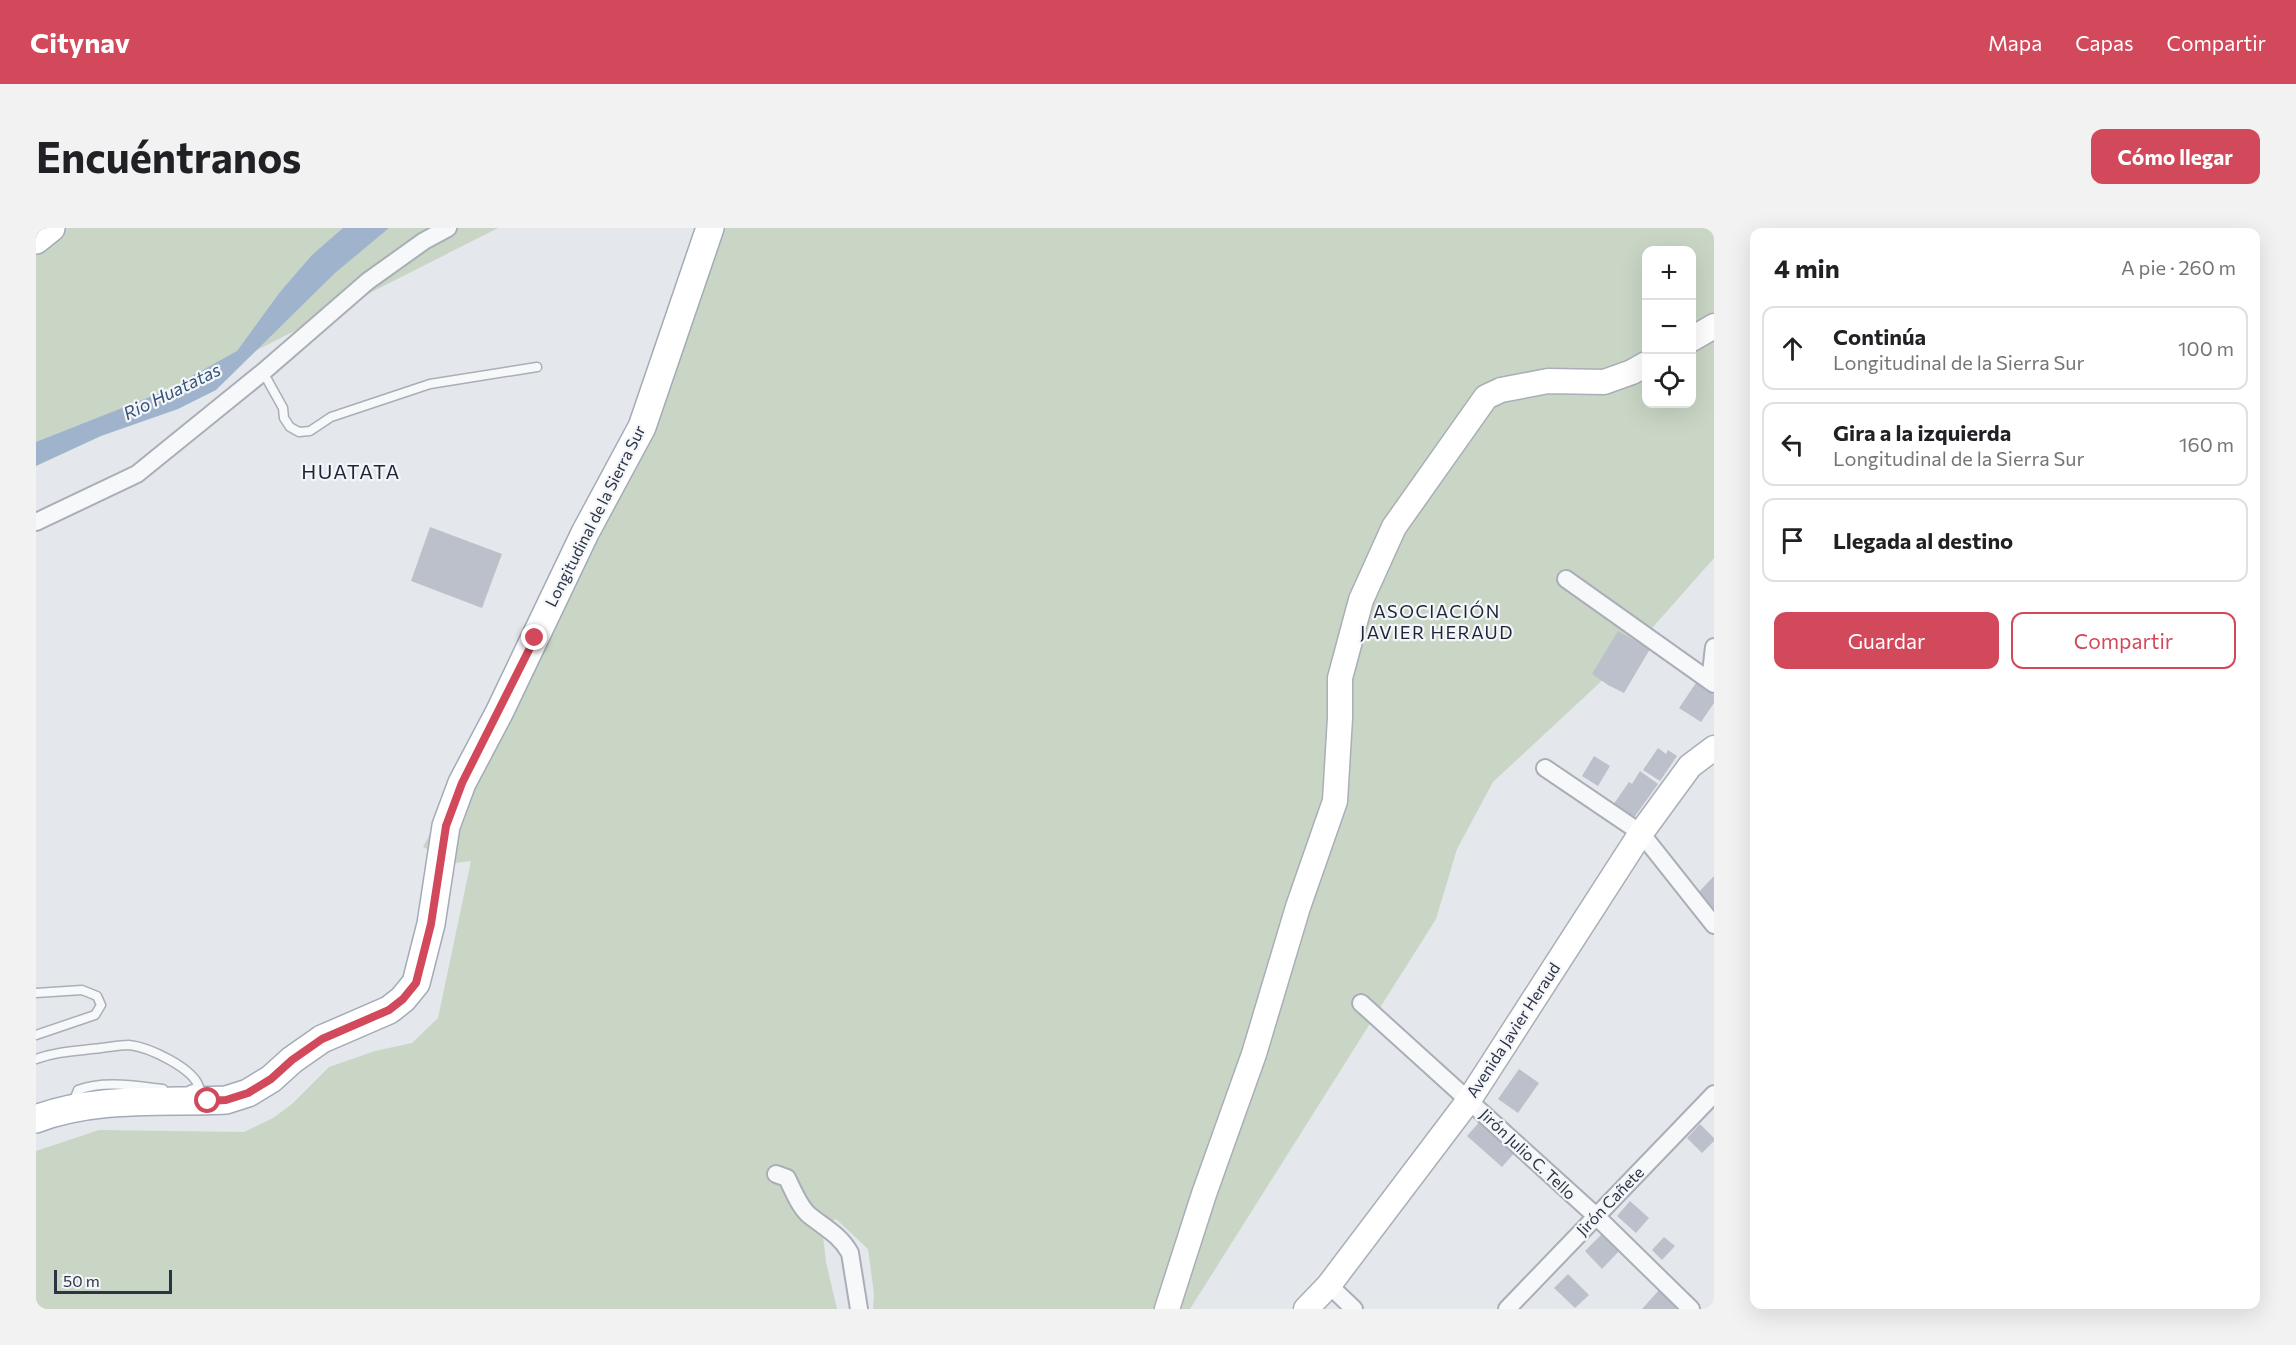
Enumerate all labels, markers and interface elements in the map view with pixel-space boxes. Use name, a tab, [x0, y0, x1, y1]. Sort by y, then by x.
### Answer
text: Citynav	[30, 25, 130, 59]
text: Mapa	[1988, 30, 2042, 55]
text: Capas	[2075, 30, 2134, 55]
text: Compartir	[2167, 30, 2266, 55]
button: Cómo llegar	[2091, 129, 2260, 184]
text: Encuéntranos	[36, 130, 301, 182]
map controls	[1642, 246, 1696, 408]
button: +	[1642, 246, 1696, 300]
text: 4 min	[1774, 252, 1840, 283]
text: A pie · 260 m	[2121, 255, 2236, 279]
button: −	[1642, 300, 1696, 354]
text: Continúa	[1833, 323, 1926, 350]
icon: ahead	[1776, 332, 1809, 365]
text: 100 m	[2178, 336, 2234, 360]
text: Longitudinal de la Sierra Sur	[1833, 350, 2084, 374]
button: locate	[1642, 354, 1696, 408]
water label: Rio Huatatas	[119, 358, 224, 424]
text: Gira a la izquierda	[1833, 419, 2011, 446]
street label: Longitudinal de la Sierra Sur	[540, 421, 649, 610]
icon: left	[1776, 428, 1809, 461]
text: 160 m	[2179, 432, 2234, 456]
text: Longitudinal de la Sierra Sur	[1833, 446, 2084, 470]
district label: HUATATA	[301, 459, 401, 483]
icon: arrive	[1776, 524, 1809, 557]
text: Llegada al destino	[1833, 527, 2013, 554]
district label: ASOCIACIÓN JAVIER HERAUD	[1360, 600, 1514, 643]
button: Guardar	[1774, 612, 1999, 669]
button: Compartir	[2011, 612, 2236, 669]
route end	[521, 624, 547, 650]
street label: Avenida Javier Heraud	[1462, 959, 1563, 1101]
route start	[194, 1087, 220, 1113]
street label: Jirón Julio C. Tello	[1477, 1104, 1580, 1203]
street label: Jirón Cañete	[1572, 1162, 1647, 1239]
scale bar	[54, 1267, 172, 1294]
text: 50 m	[63, 1271, 100, 1290]

